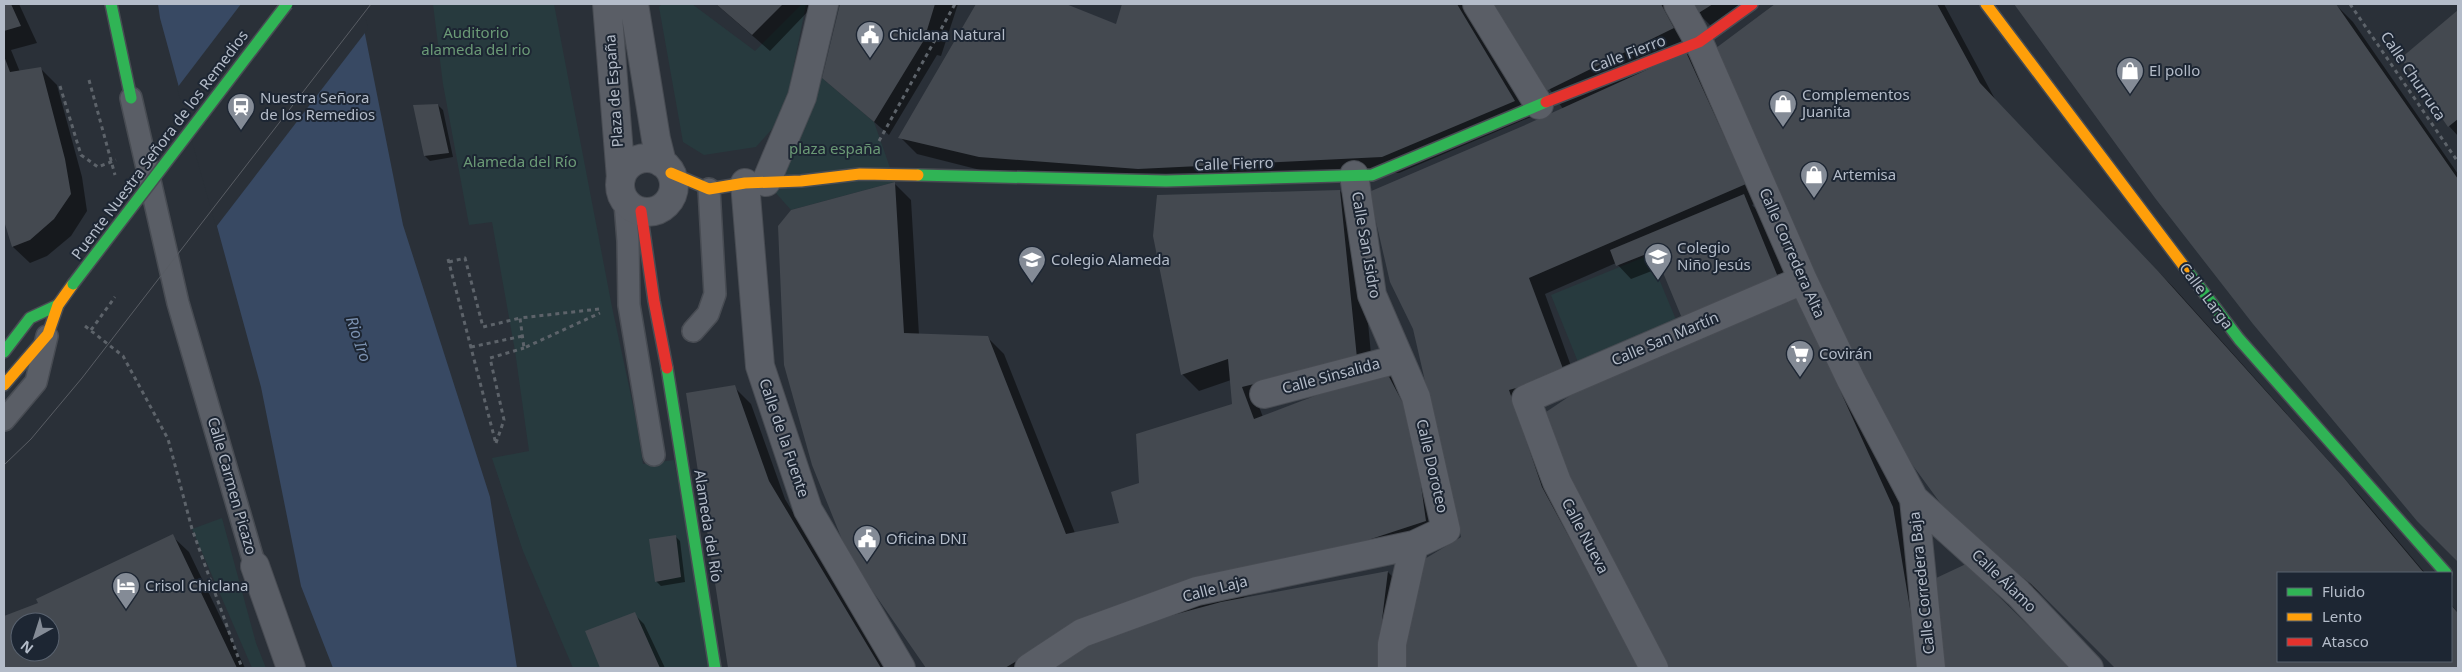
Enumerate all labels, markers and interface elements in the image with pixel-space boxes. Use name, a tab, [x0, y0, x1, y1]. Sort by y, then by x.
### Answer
public building icon: Chiclana Natural	[855, 20, 885, 59]
park label: Auditorio alameda del rio	[421, 22, 531, 59]
place label: Chiclana Natural	[889, 24, 1005, 44]
street label: Puente Nuestra Señora de los Remedios	[66, 26, 252, 263]
street label: Calle Churruca	[2377, 27, 2451, 124]
street label: Calle Fierro	[1587, 30, 1668, 77]
street label: Plaza de España	[599, 34, 627, 148]
shop icon: El pollo	[2115, 56, 2145, 95]
place label: El pollo	[2149, 60, 2200, 80]
place label: Complementos Juanita	[1800, 84, 1910, 121]
place label: Nuestra Señora de los Remedios	[260, 87, 375, 124]
shop icon: Complementos Juanita	[1768, 89, 1798, 128]
station icon: Nuestra Señora de los Remedios	[226, 92, 256, 131]
park label: plaza españa	[789, 138, 881, 158]
park label: Alameda del Río	[463, 151, 577, 171]
street label: Calle Fierro	[1194, 152, 1274, 174]
shop icon: Artemisa	[1799, 160, 1829, 199]
place label: Artemisa	[1833, 164, 1896, 184]
street label: Calle Corredera Alta	[1755, 184, 1831, 321]
street label: Calle San Isidro	[1348, 190, 1386, 300]
place label: Colegio Niño Jesús	[1677, 237, 1751, 274]
school or university icon: Colegio Niño Jesús	[1643, 242, 1673, 281]
school or university icon: Colegio Alameda	[1017, 245, 1047, 284]
place label: Colegio Alameda	[1051, 249, 1170, 269]
street label: Calle Larga	[2175, 258, 2238, 333]
street label: Calle San Martín	[1608, 306, 1721, 370]
water label: Rio Iro	[341, 313, 377, 365]
supermarket icon: Covirán	[1785, 339, 1815, 378]
place label: Covirán	[1819, 343, 1872, 363]
street label: Calle Sinsalida	[1280, 352, 1382, 398]
street label: Calle de la Fuente	[755, 376, 815, 500]
street label: Calle Carmen Picazo	[204, 415, 262, 557]
street label: Calle Doroteo	[1412, 417, 1454, 515]
street label: Alameda del Río	[690, 468, 728, 584]
street label: Calle Nueva	[1558, 494, 1614, 577]
street label: Calle Corredera Baja	[1904, 511, 1938, 655]
public building icon: Oficina DNI	[852, 524, 882, 563]
place label: Oficina DNI	[886, 528, 967, 548]
street label: Calle Álamo	[1968, 544, 2041, 616]
street label: Calle Laja	[1180, 570, 1249, 606]
hotel icon: Crisol Chiclana	[111, 571, 141, 610]
legend	[2277, 572, 2452, 662]
place label: Crisol Chiclana	[145, 575, 248, 595]
text: Fluido	[2322, 581, 2365, 601]
text: Lento	[2322, 606, 2362, 626]
north arrow	[10, 612, 60, 662]
text: Atasco	[2322, 631, 2369, 651]
text: N	[16, 637, 37, 658]

